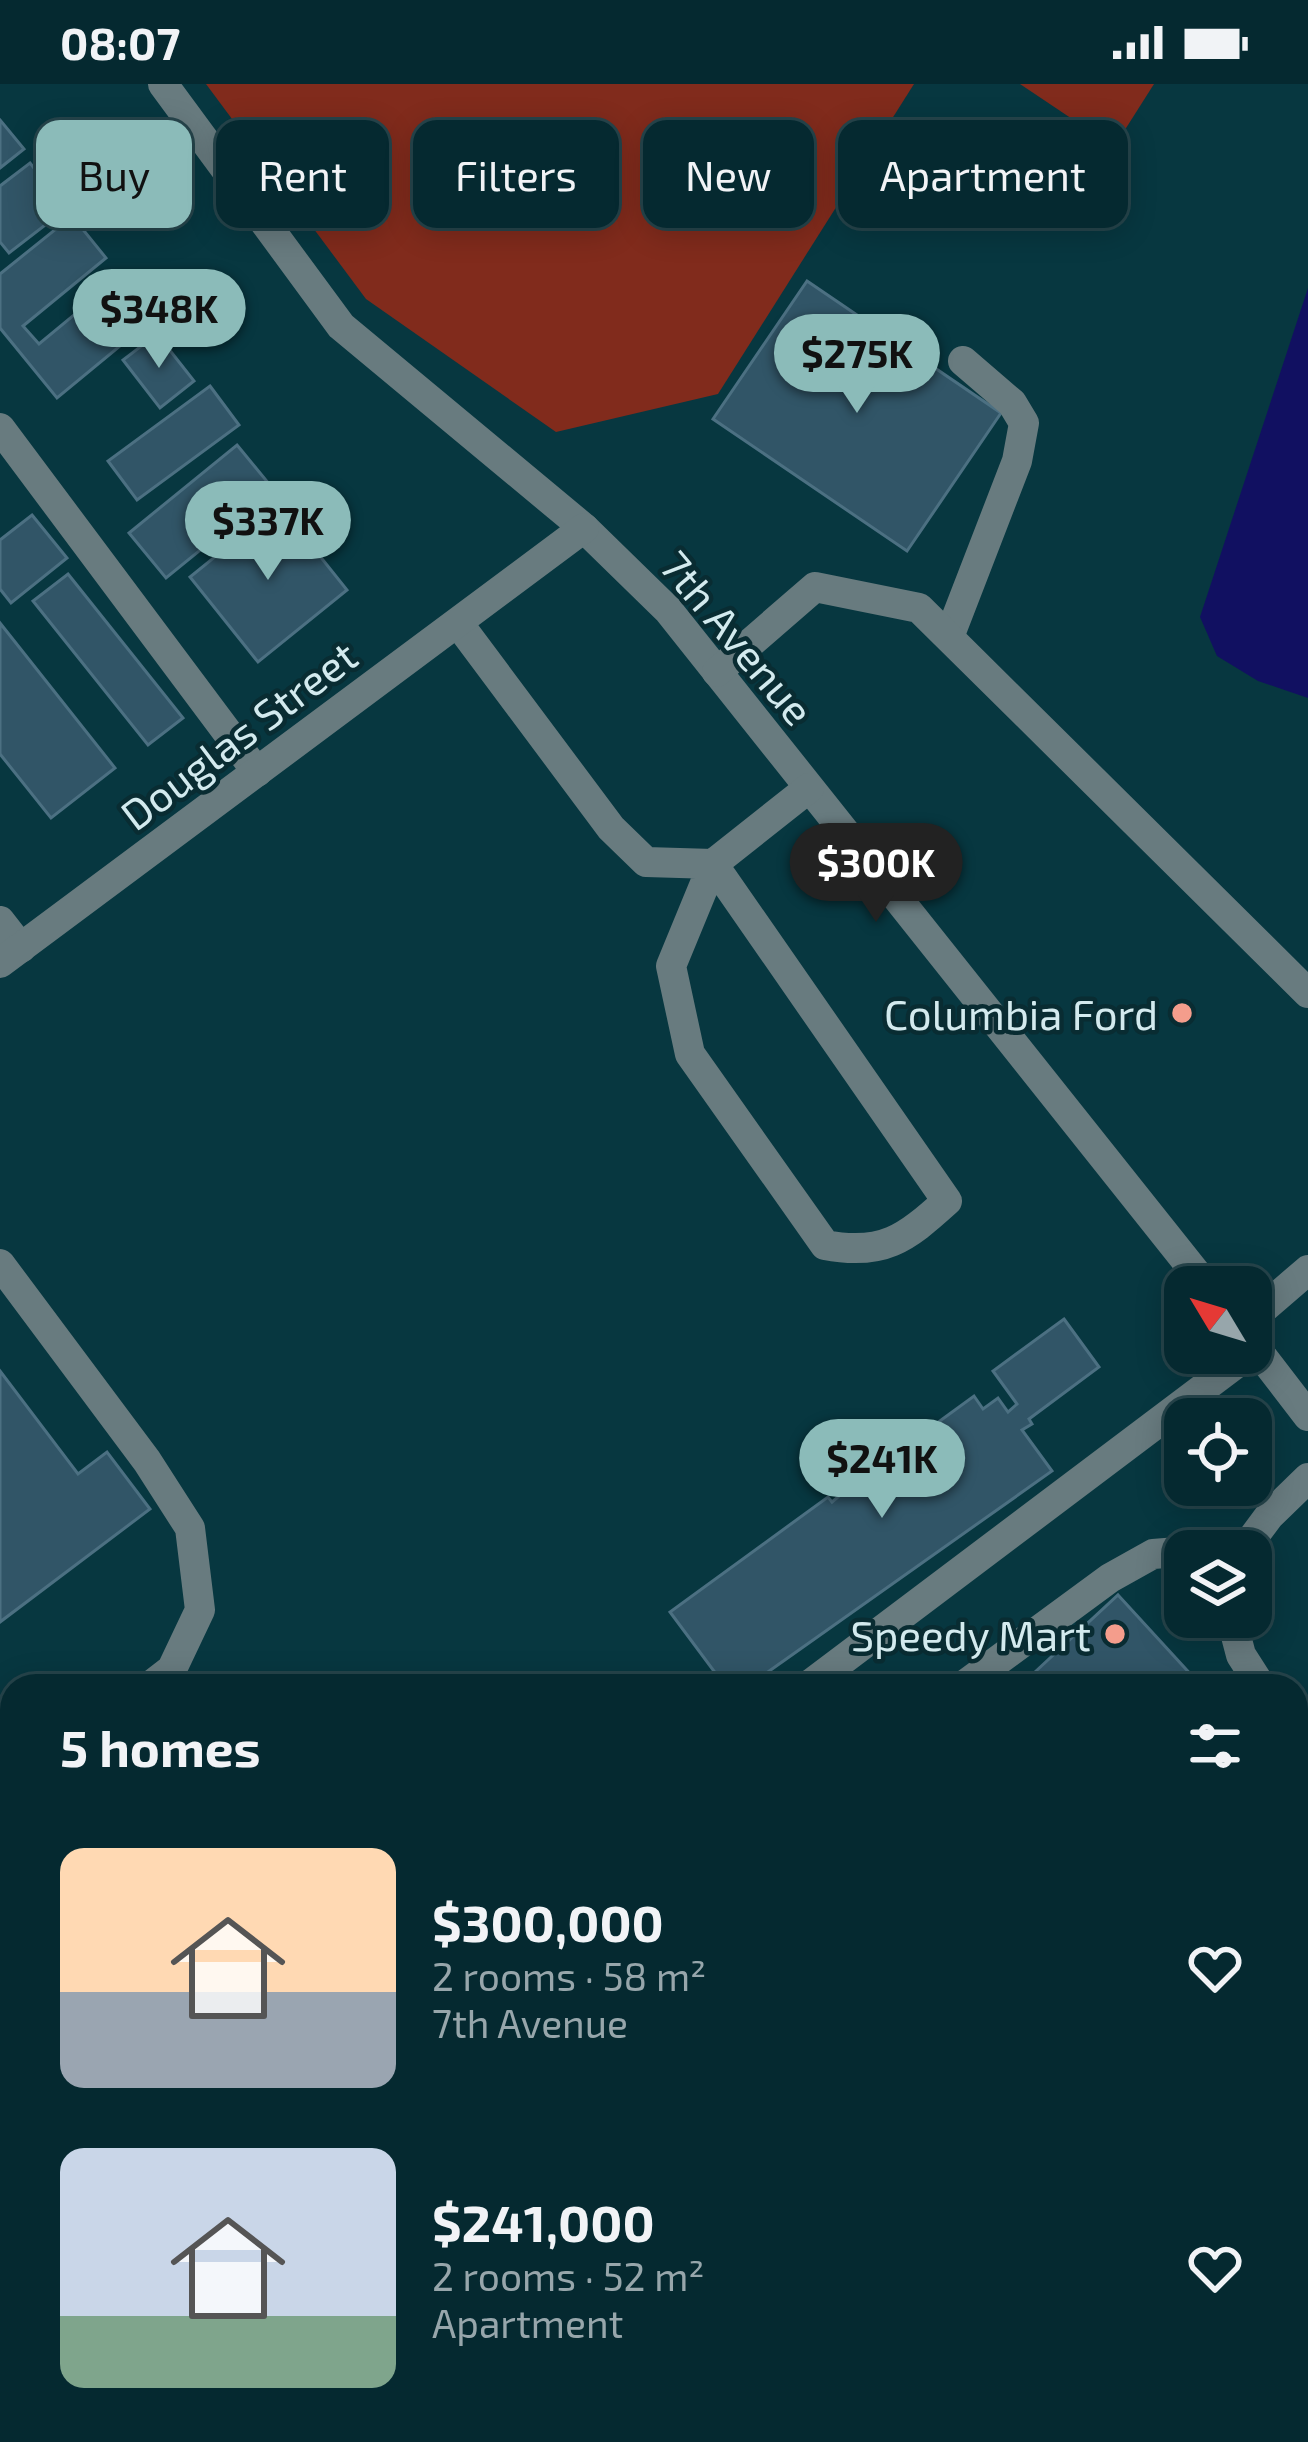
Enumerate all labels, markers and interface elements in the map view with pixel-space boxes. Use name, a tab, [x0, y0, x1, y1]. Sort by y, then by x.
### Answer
text: 08:07	[60, 15, 180, 69]
chip: Buy	[36, 120, 192, 228]
chip: Rent	[216, 120, 389, 228]
chip: Filters	[413, 120, 619, 228]
chip: New	[643, 120, 814, 228]
chip: Apartment	[838, 120, 1128, 228]
pin: $348K	[75, 269, 243, 371]
text: $348K	[100, 284, 218, 331]
pin: $275K	[773, 314, 941, 416]
text: $275K	[801, 329, 913, 376]
pin: $337K	[184, 481, 352, 583]
text: $337K	[212, 496, 324, 543]
street label: 7th Avenue	[651, 540, 825, 734]
street label: Douglas Street	[110, 629, 366, 839]
pin: $300K	[792, 823, 960, 925]
text: $300K	[817, 838, 935, 885]
place label: Columbia Ford	[884, 988, 1158, 1038]
marker: Columbia Ford	[1169, 1000, 1195, 1026]
north arrow	[1164, 1266, 1272, 1374]
map controls	[1164, 1266, 1272, 1638]
button: locate	[1164, 1398, 1272, 1506]
pin: $241K	[798, 1419, 966, 1521]
text: $241K	[826, 1434, 938, 1481]
button: layers	[1164, 1530, 1272, 1638]
place label: Speedy Mart	[851, 1609, 1091, 1659]
marker: Speedy Mart	[1102, 1621, 1128, 1647]
icon: filters	[1182, 1713, 1248, 1779]
text: 5 homes	[60, 1716, 261, 1777]
text: $300,000	[432, 1891, 664, 1952]
icon: home	[156, 1896, 300, 2040]
icon: heart	[1182, 1935, 1248, 2001]
text: 2 rooms · 58 m²	[432, 1952, 706, 1999]
text: 7th Avenue	[432, 1999, 628, 2046]
text: $241,000	[432, 2191, 655, 2252]
icon: home	[156, 2196, 300, 2340]
icon: heart	[1182, 2235, 1248, 2301]
text: 2 rooms · 52 m²	[432, 2252, 704, 2299]
text: Apartment	[432, 2299, 623, 2346]

